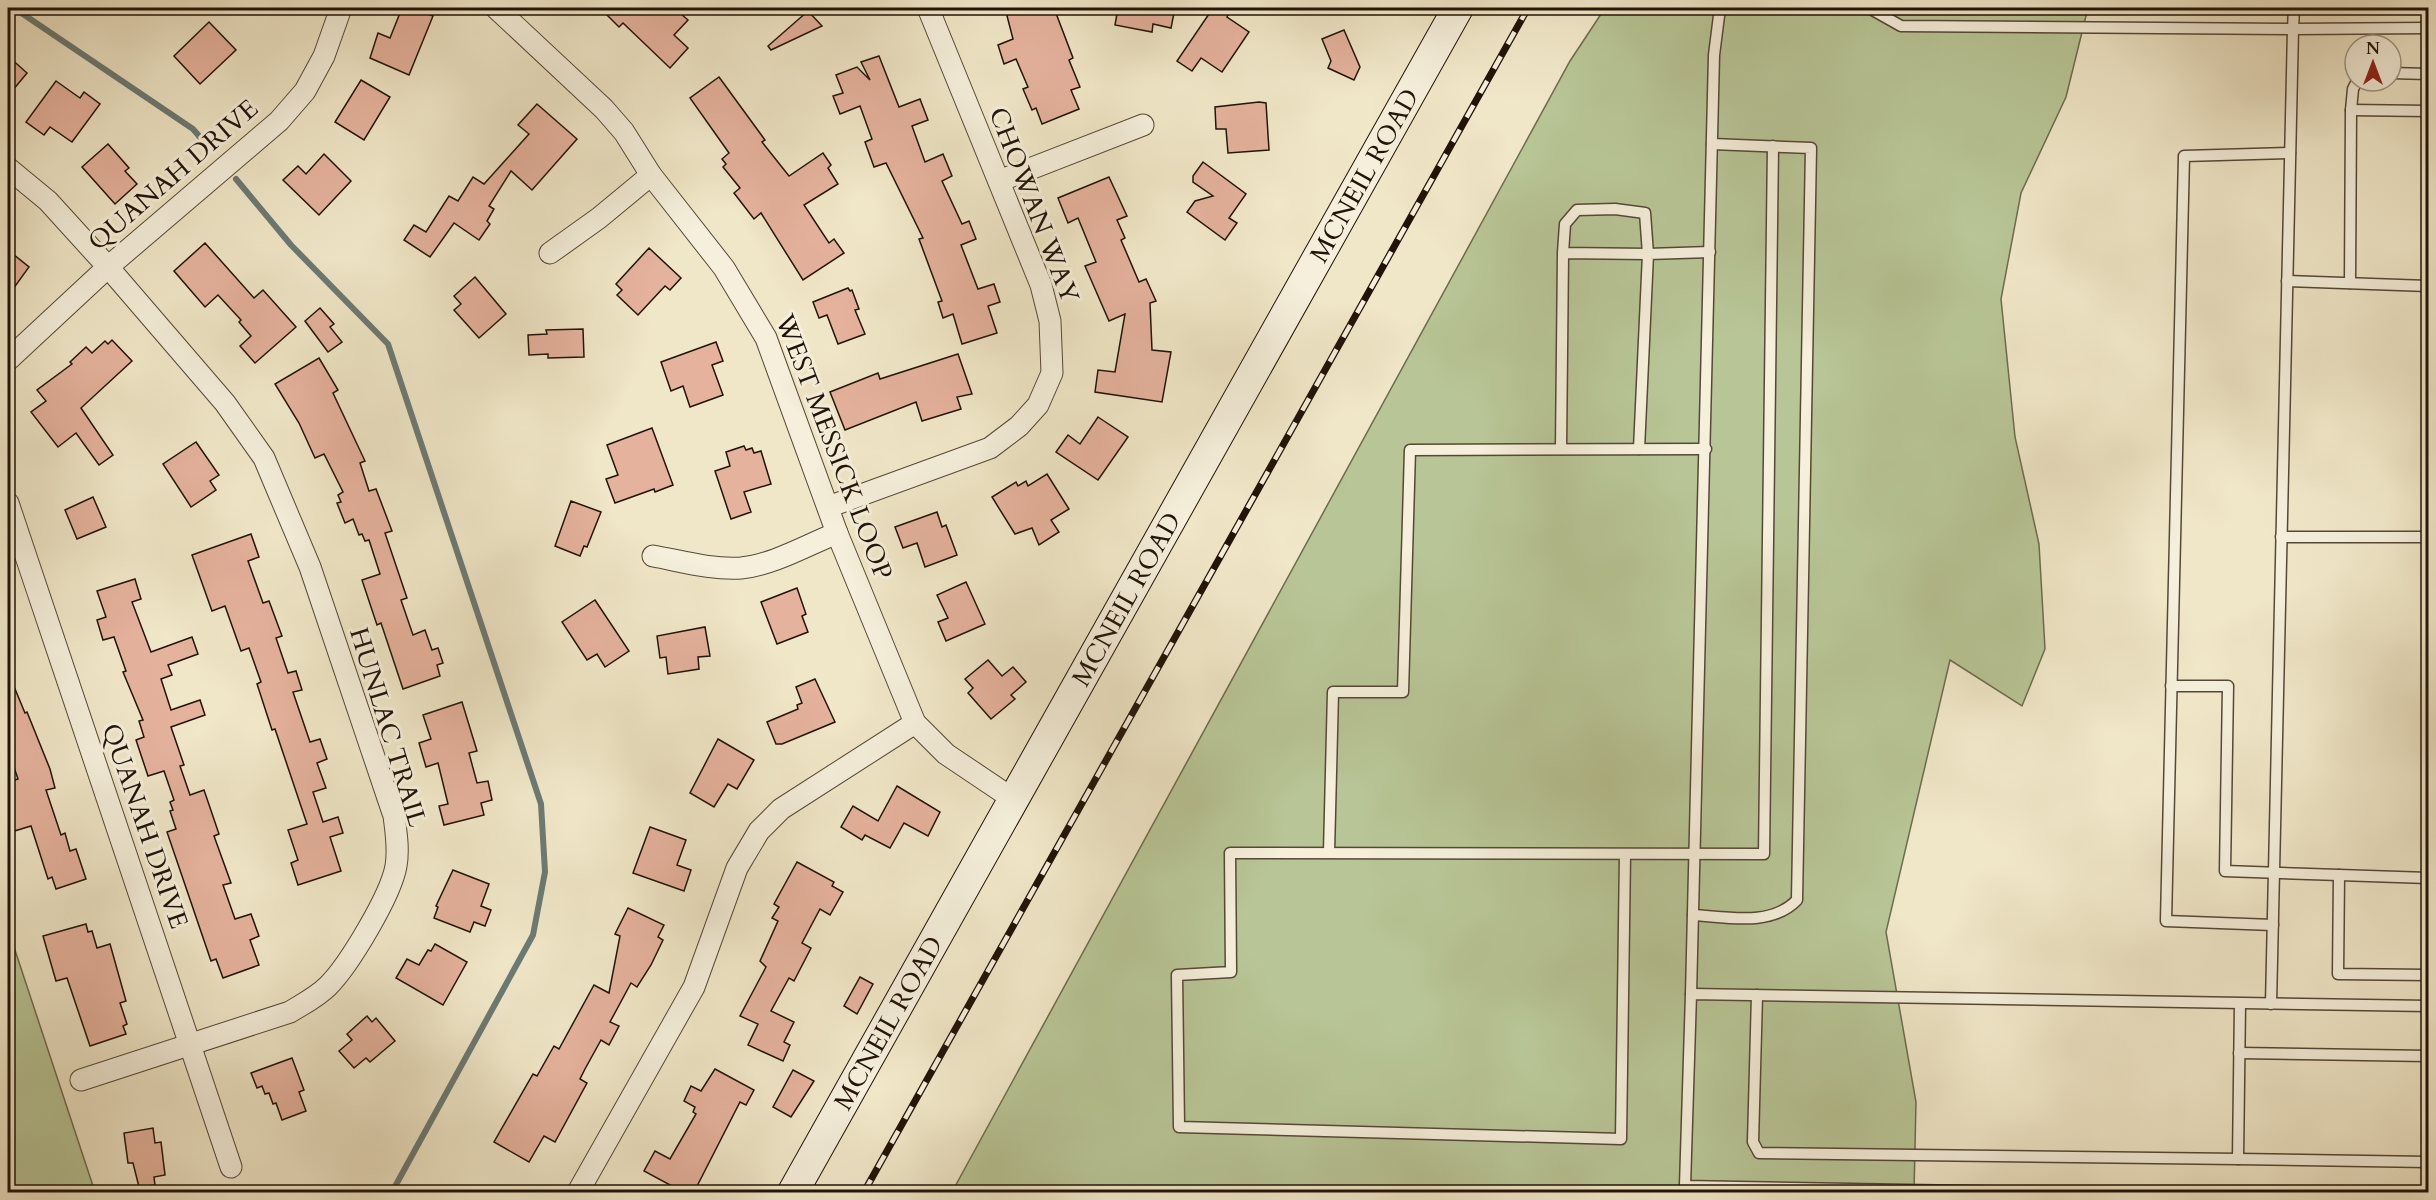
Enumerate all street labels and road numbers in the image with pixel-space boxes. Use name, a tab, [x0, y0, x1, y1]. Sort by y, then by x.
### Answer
street label: MCNEIL ROAD	[1301, 82, 1427, 269]
street label: QUANAH DRIVE	[80, 91, 266, 259]
street label: CHOWAN WAY	[981, 102, 1088, 308]
street label: WEST MESSICK LOOP	[767, 308, 901, 585]
street label: MCNEIL ROAD	[1063, 506, 1189, 692]
street label: HUNLAC TRAIL	[341, 623, 435, 831]
street label: QUANAH DRIVE	[94, 719, 196, 933]
street label: MCNEIL ROAD	[825, 930, 951, 1116]

